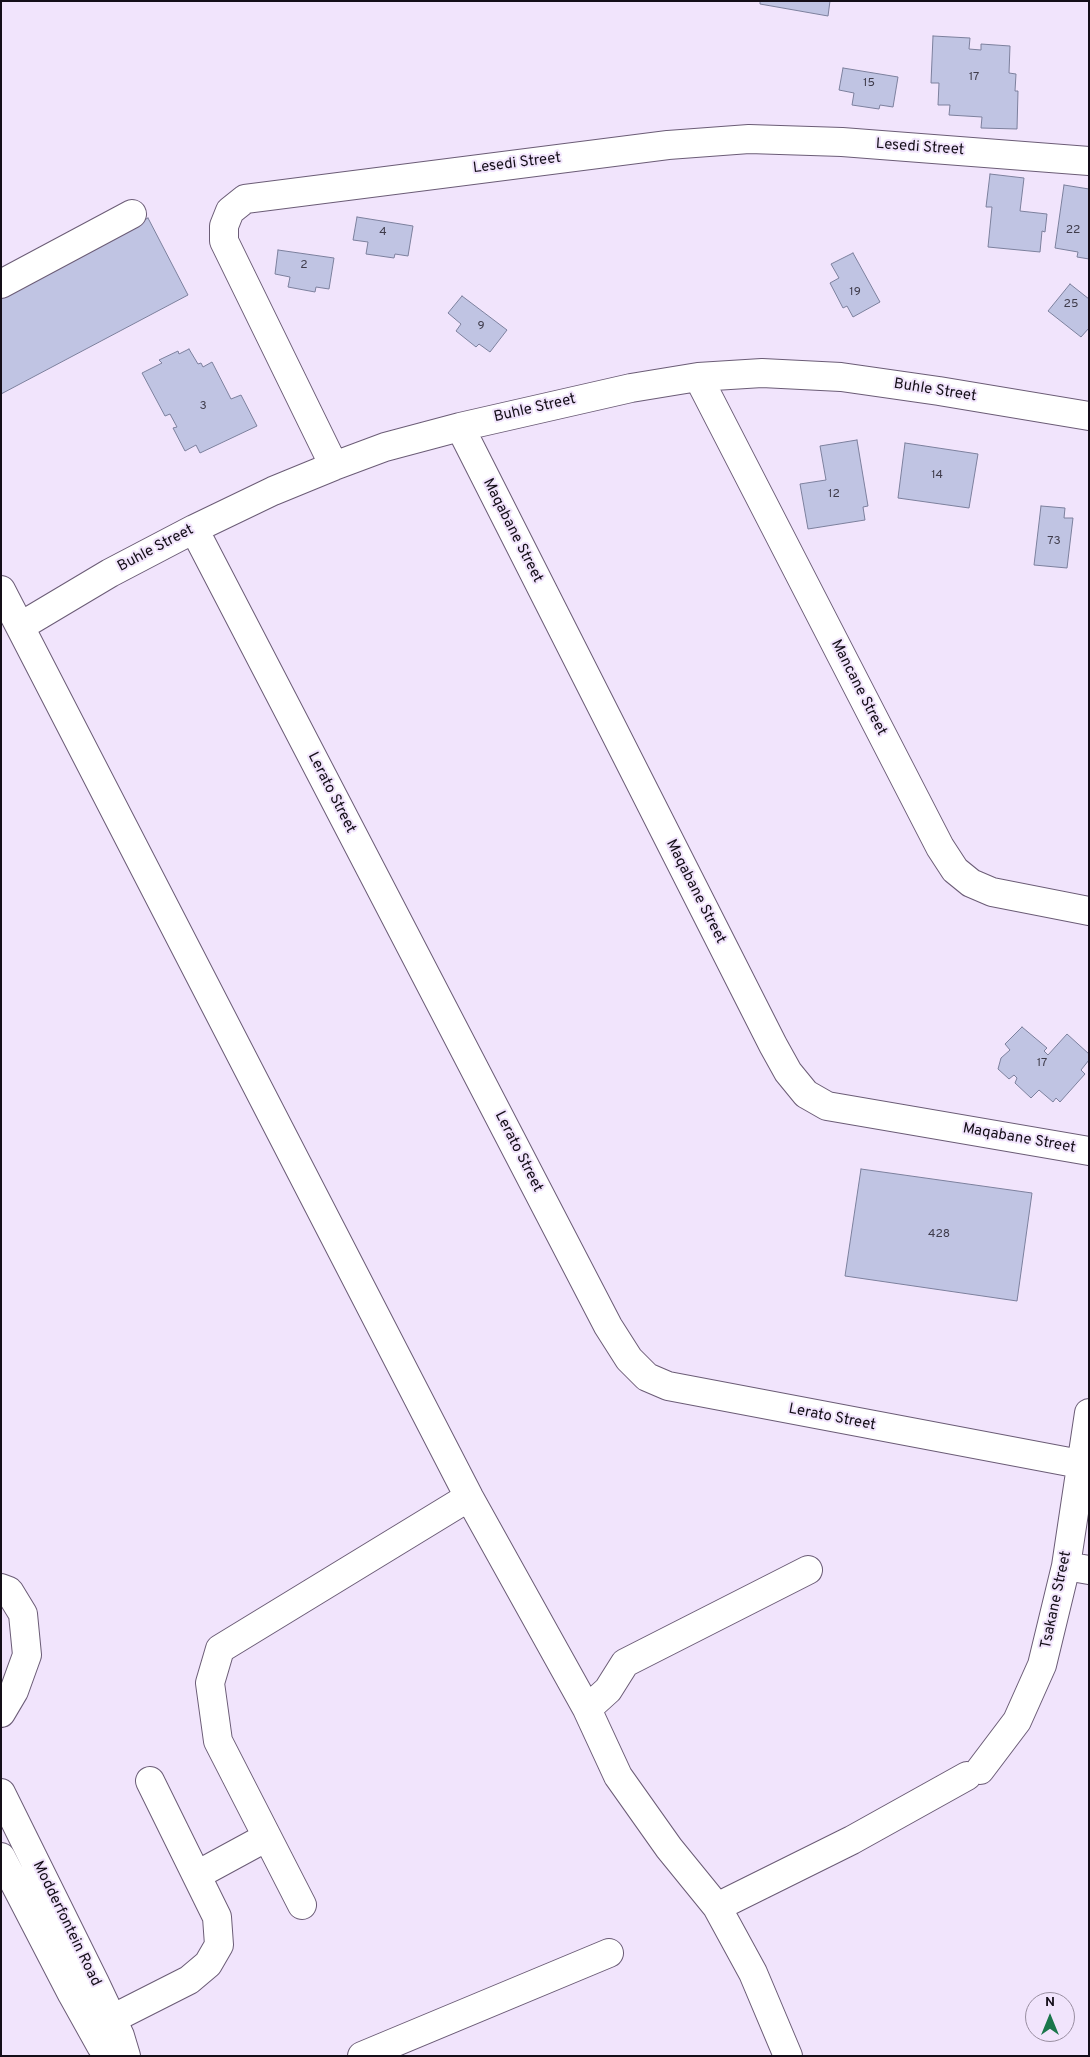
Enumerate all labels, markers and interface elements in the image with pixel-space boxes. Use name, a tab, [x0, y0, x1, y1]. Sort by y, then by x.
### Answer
house number: 17	[969, 71, 979, 85]
house number: 15	[863, 77, 875, 91]
street label: Lesedi Street	[875, 136, 965, 160]
street label: Lesedi Street	[472, 150, 562, 178]
house number: 22	[1066, 224, 1080, 238]
house number: 4	[379, 226, 387, 240]
house number: 2	[300, 259, 308, 273]
house number: 19	[849, 286, 861, 300]
house number: 25	[1064, 298, 1078, 312]
house number: 9	[477, 320, 485, 334]
street label: Buhle Street	[892, 376, 978, 406]
street label: Buhle Street	[492, 391, 578, 427]
house number: 3	[199, 400, 207, 414]
house number: 14	[931, 469, 943, 483]
street label: Maqabane Street	[478, 476, 546, 586]
house number: 12	[828, 488, 840, 502]
street label: Buhle Street	[115, 521, 197, 577]
house number: 73	[1047, 535, 1061, 549]
street label: Mancane Street	[826, 637, 890, 739]
street label: Lerato Street	[303, 749, 359, 837]
street label: Maqabane Street	[661, 837, 729, 947]
house number: 17	[1037, 1057, 1047, 1071]
street label: Lerato Street	[490, 1108, 546, 1196]
street label: Maqabane Street	[961, 1120, 1077, 1158]
house number: 428	[928, 1228, 950, 1242]
street label: Lerato Street	[787, 1401, 877, 1435]
street label: Tsakane Street	[1038, 1549, 1076, 1651]
street label: Modderfontein Road	[28, 1859, 104, 1989]
north arrow	[1025, 1992, 1075, 2042]
text: N	[1045, 1994, 1055, 2011]

